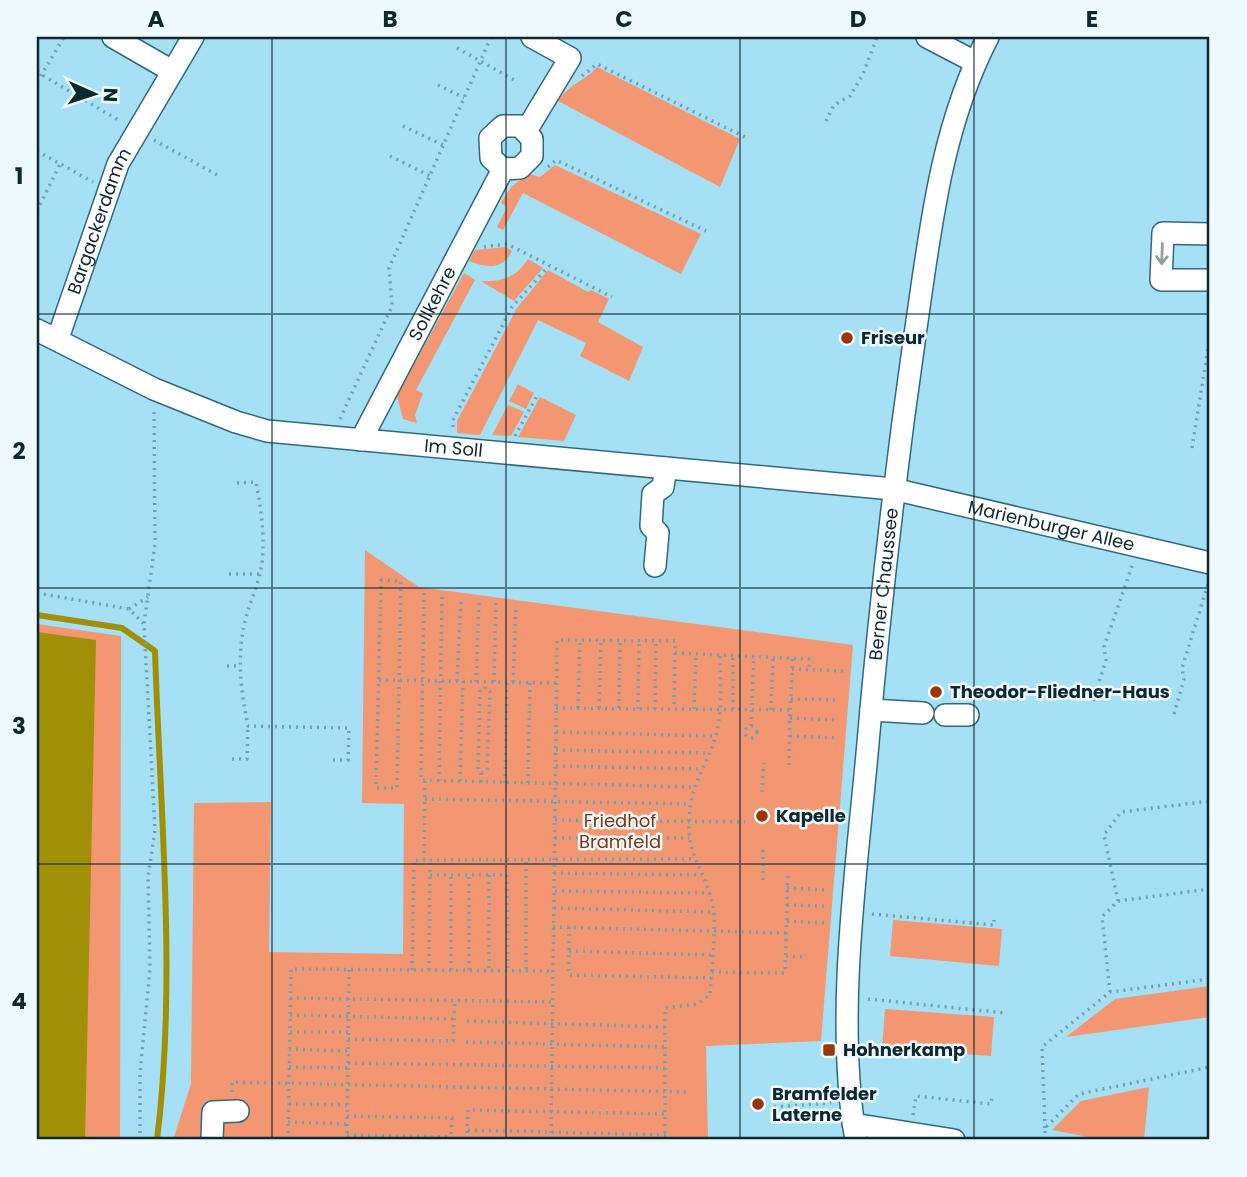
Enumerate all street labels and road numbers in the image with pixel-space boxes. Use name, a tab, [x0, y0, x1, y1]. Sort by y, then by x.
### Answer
street label: Bargackerdamm	[61, 143, 137, 297]
street label: Sollkehre	[402, 262, 462, 345]
street label: Im Soll	[423, 433, 484, 463]
street label: Marienburger Allee	[966, 494, 1137, 557]
street label: Berner Chaussee	[863, 506, 904, 662]

